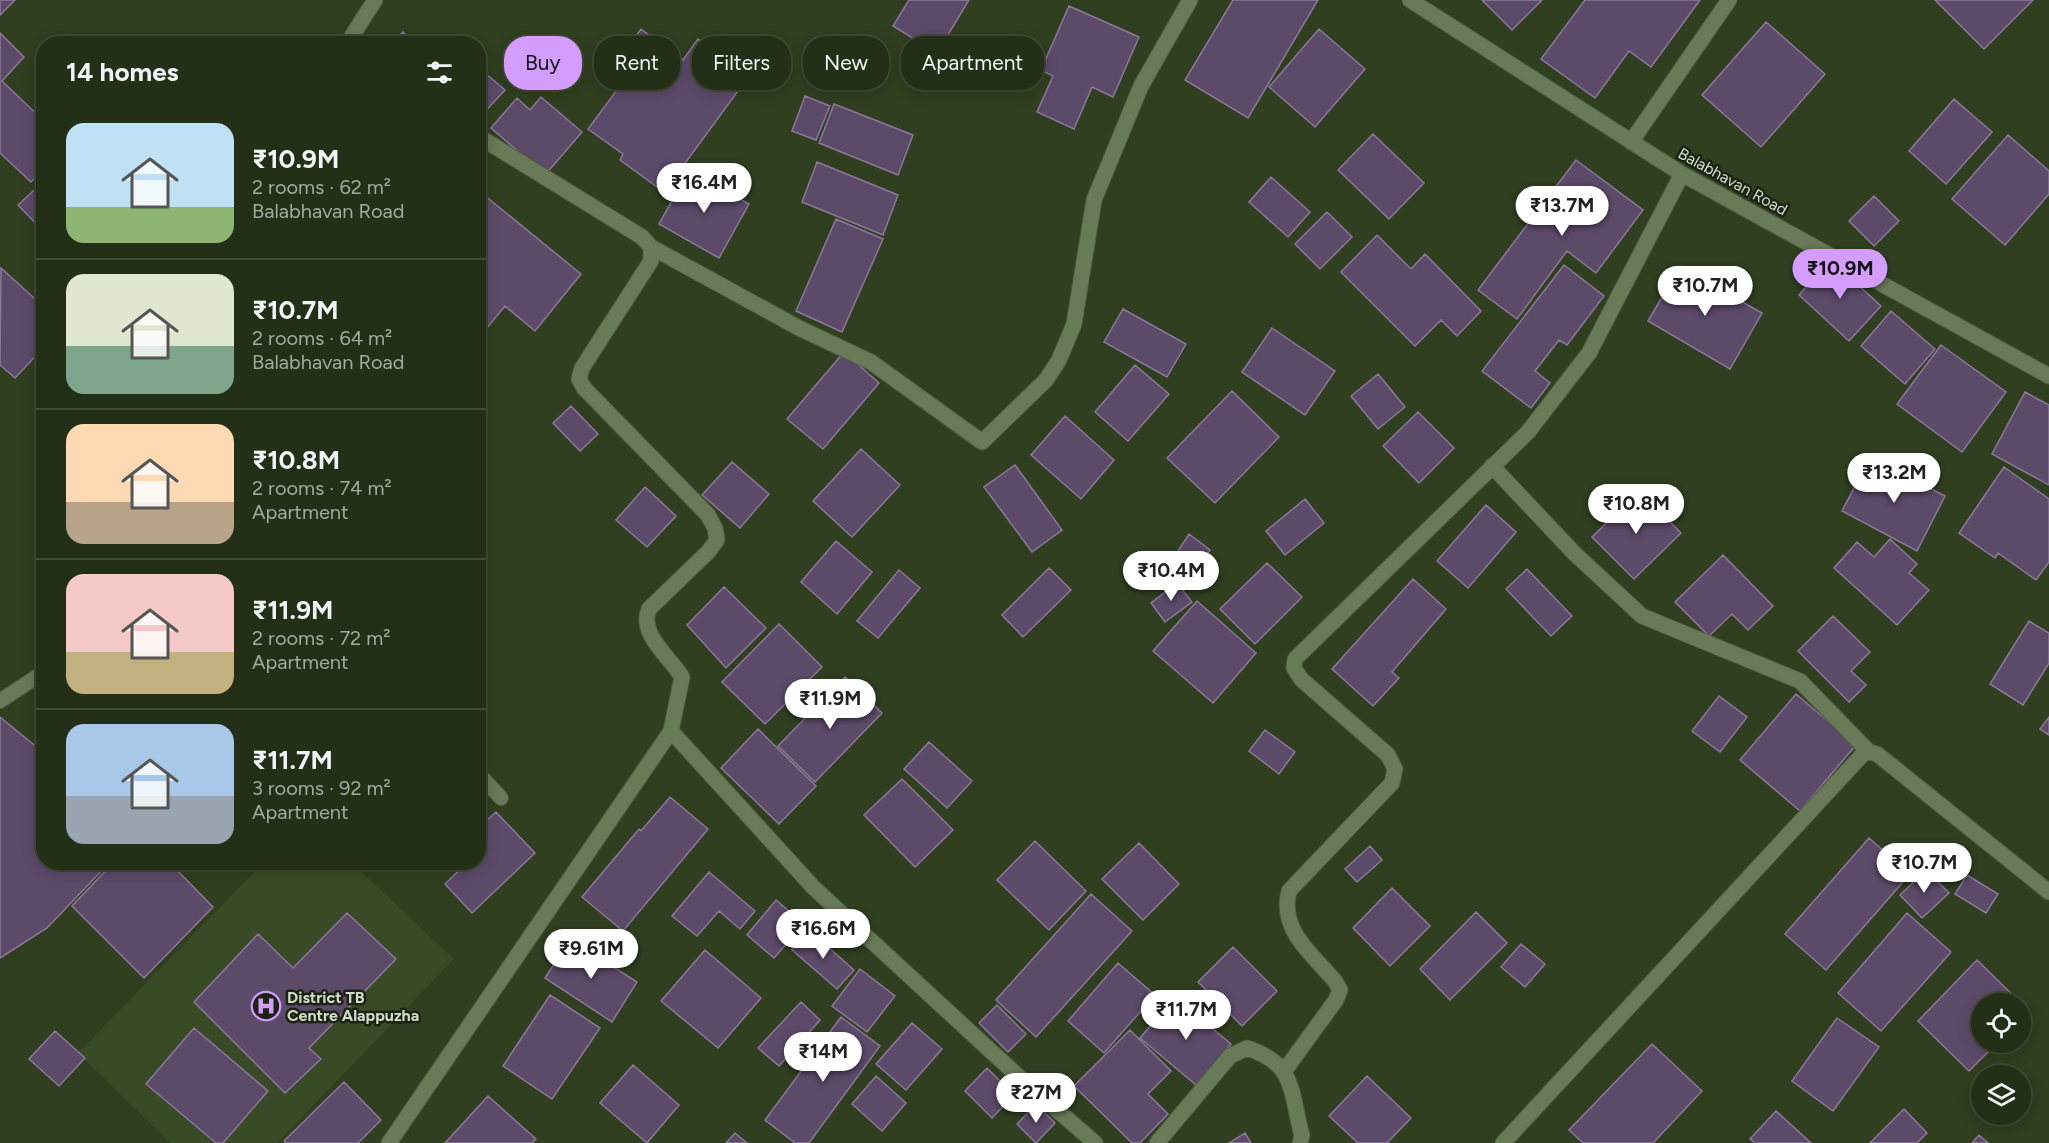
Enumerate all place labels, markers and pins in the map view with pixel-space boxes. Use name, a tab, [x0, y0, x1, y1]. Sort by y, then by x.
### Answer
pin: ₹16.4M	[655, 163, 753, 214]
pin: ₹13.7M	[1513, 186, 1611, 237]
pin: ₹10.9M	[1791, 249, 1889, 300]
pin: ₹10.7M	[1656, 266, 1754, 317]
pin: ₹13.2M	[1845, 453, 1943, 504]
pin: ₹10.8M	[1587, 484, 1685, 535]
pin: ₹10.4M	[1122, 551, 1220, 602]
pin: ₹11.9M	[781, 679, 879, 730]
pin: ₹10.7M	[1875, 843, 1973, 894]
pin: ₹16.6M	[774, 909, 872, 960]
pin: ₹9.61M	[542, 929, 640, 980]
place label: District TB Centre Alappuzha	[287, 988, 419, 1025]
hospital icon: District TB Centre Alappuzha	[250, 990, 282, 1022]
pin: ₹11.7M	[1137, 990, 1235, 1041]
pin: ₹14M	[787, 1032, 859, 1083]
pin: ₹27M	[1000, 1073, 1072, 1124]

